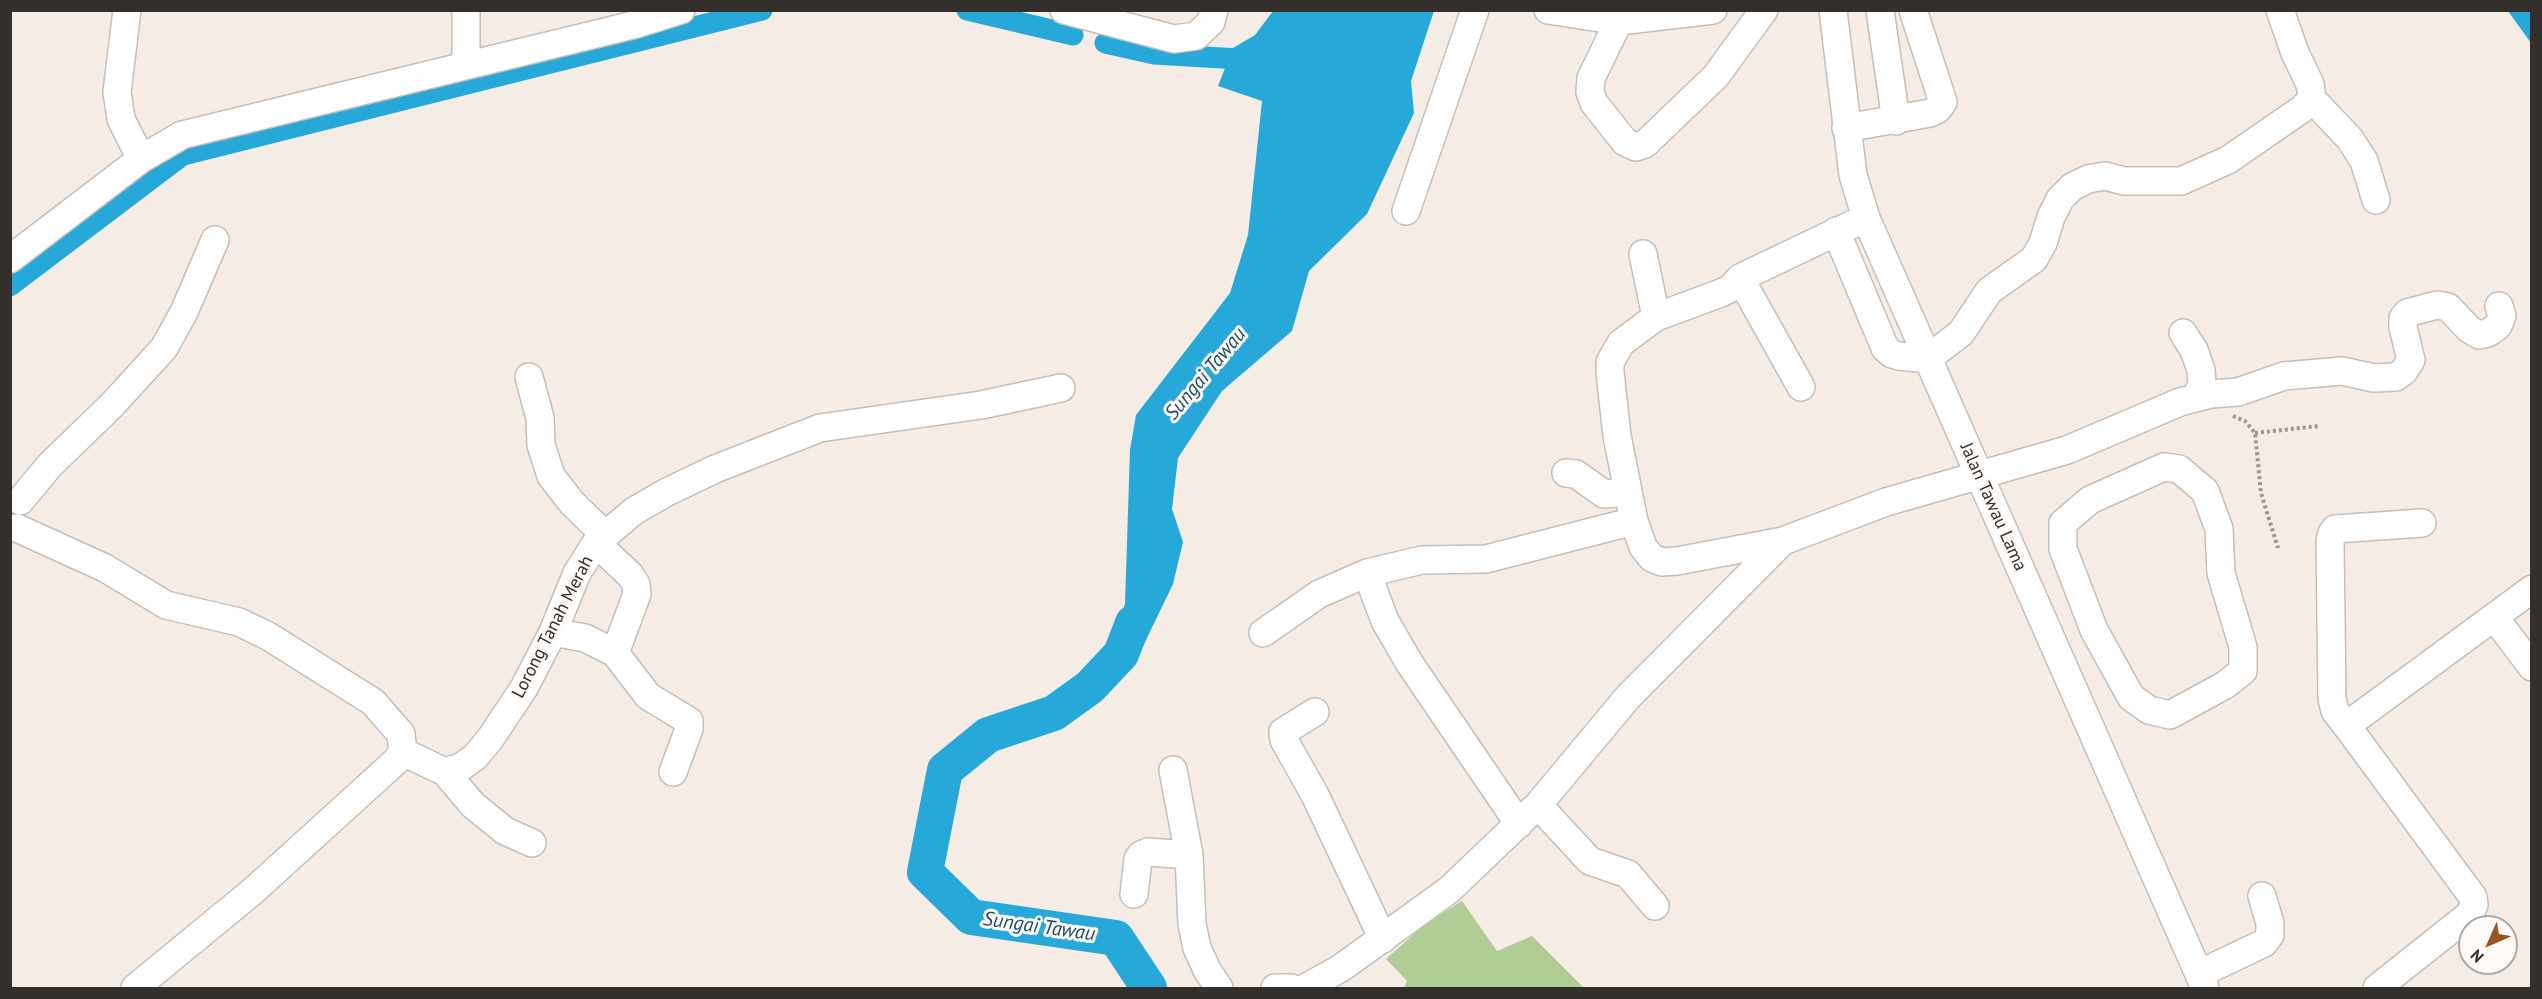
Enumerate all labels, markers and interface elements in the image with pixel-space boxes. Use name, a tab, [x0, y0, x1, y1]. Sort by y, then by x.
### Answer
water label: Sungai Tawau	[1161, 323, 1251, 425]
street label: Jalan Tawau Lama	[1955, 440, 2031, 574]
street label: Lorong Tanah Merah	[508, 552, 598, 702]
water label: Sungai Tawau	[981, 907, 1097, 947]
north arrow	[2458, 915, 2518, 975]
text: N	[2466, 946, 2487, 967]

